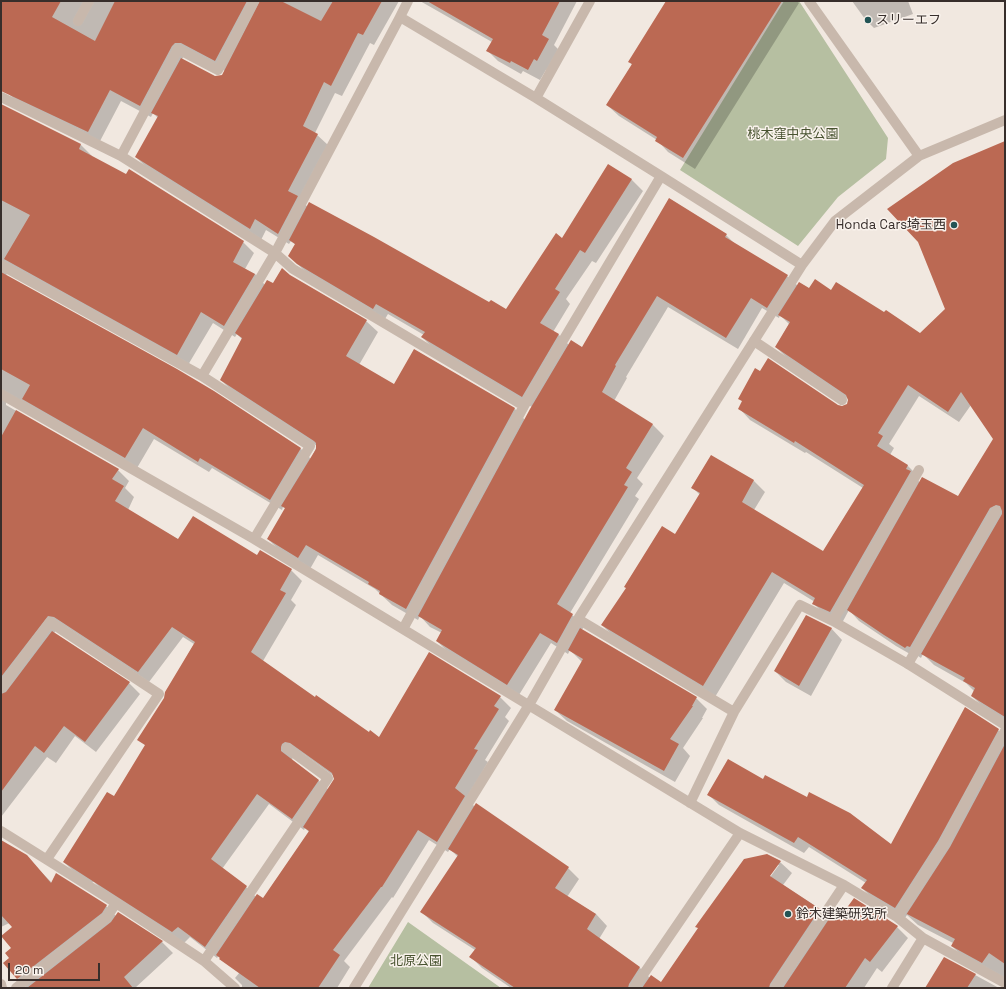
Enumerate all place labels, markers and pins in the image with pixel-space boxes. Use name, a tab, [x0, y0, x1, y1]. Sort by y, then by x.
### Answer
place label: スリーエフ	[876, 12, 941, 28]
marker: スリーエフ	[863, 15, 873, 25]
place label: Honda Cars埼玉西	[836, 217, 946, 233]
marker: Honda Cars埼玉西	[949, 220, 959, 230]
place label: 鈴木建築研究所	[796, 906, 887, 922]
marker: 鈴木建築研究所	[783, 909, 793, 919]

